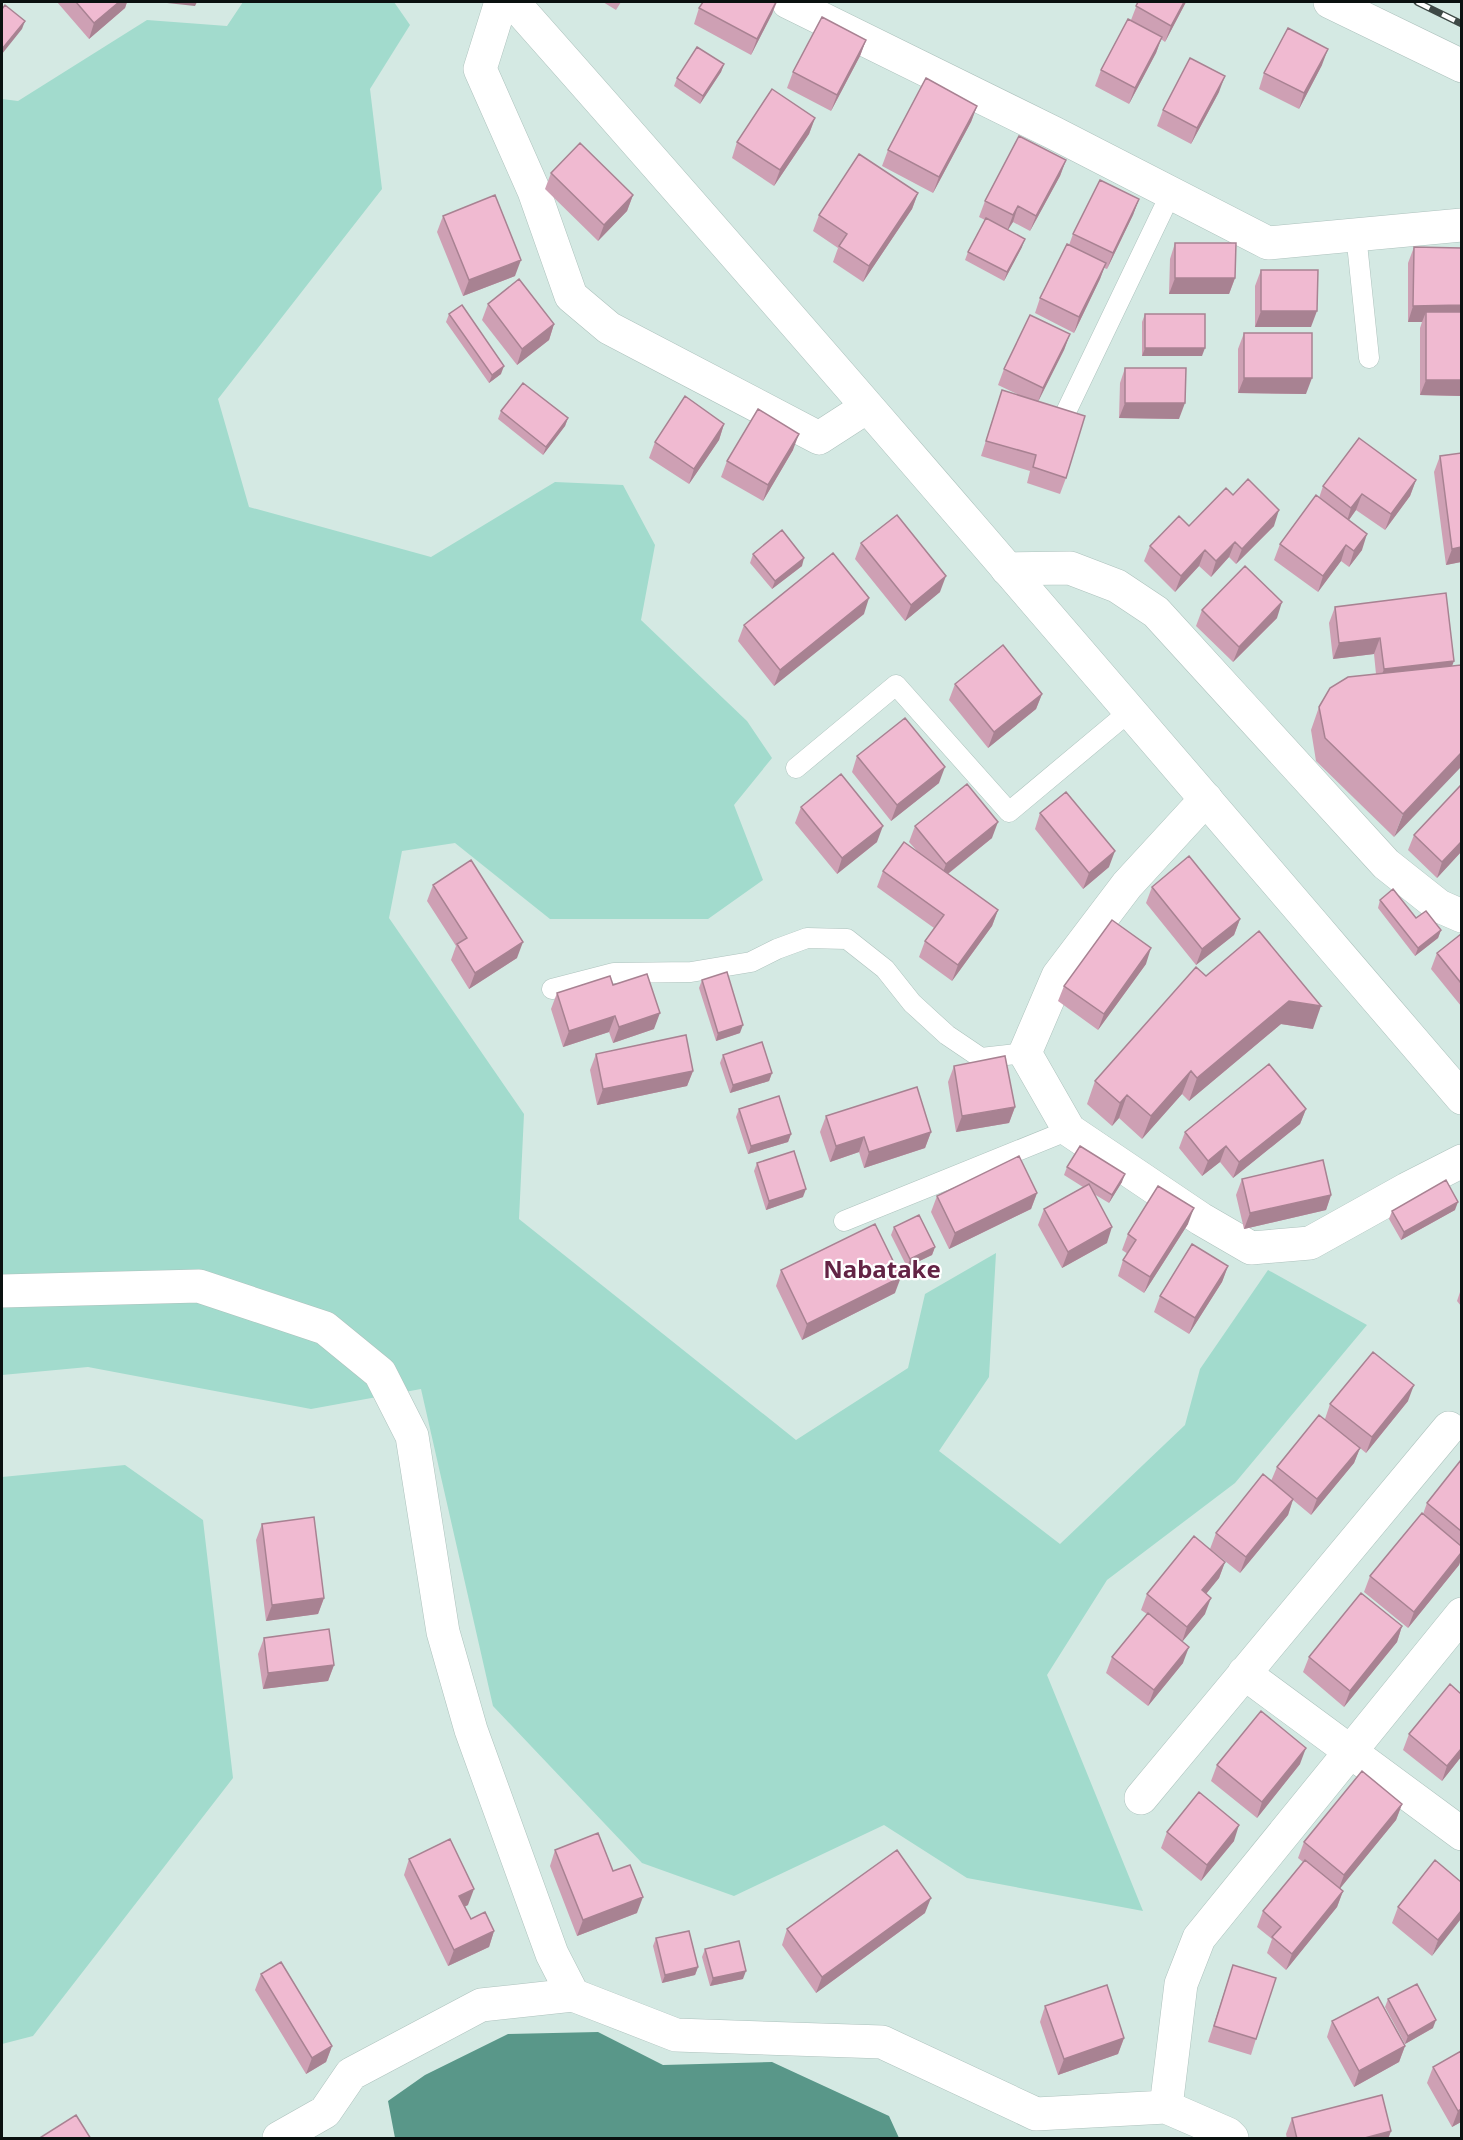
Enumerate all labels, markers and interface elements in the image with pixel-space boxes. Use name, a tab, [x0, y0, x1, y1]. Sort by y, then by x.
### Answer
district label: Nabatake	[823, 1252, 941, 1285]

